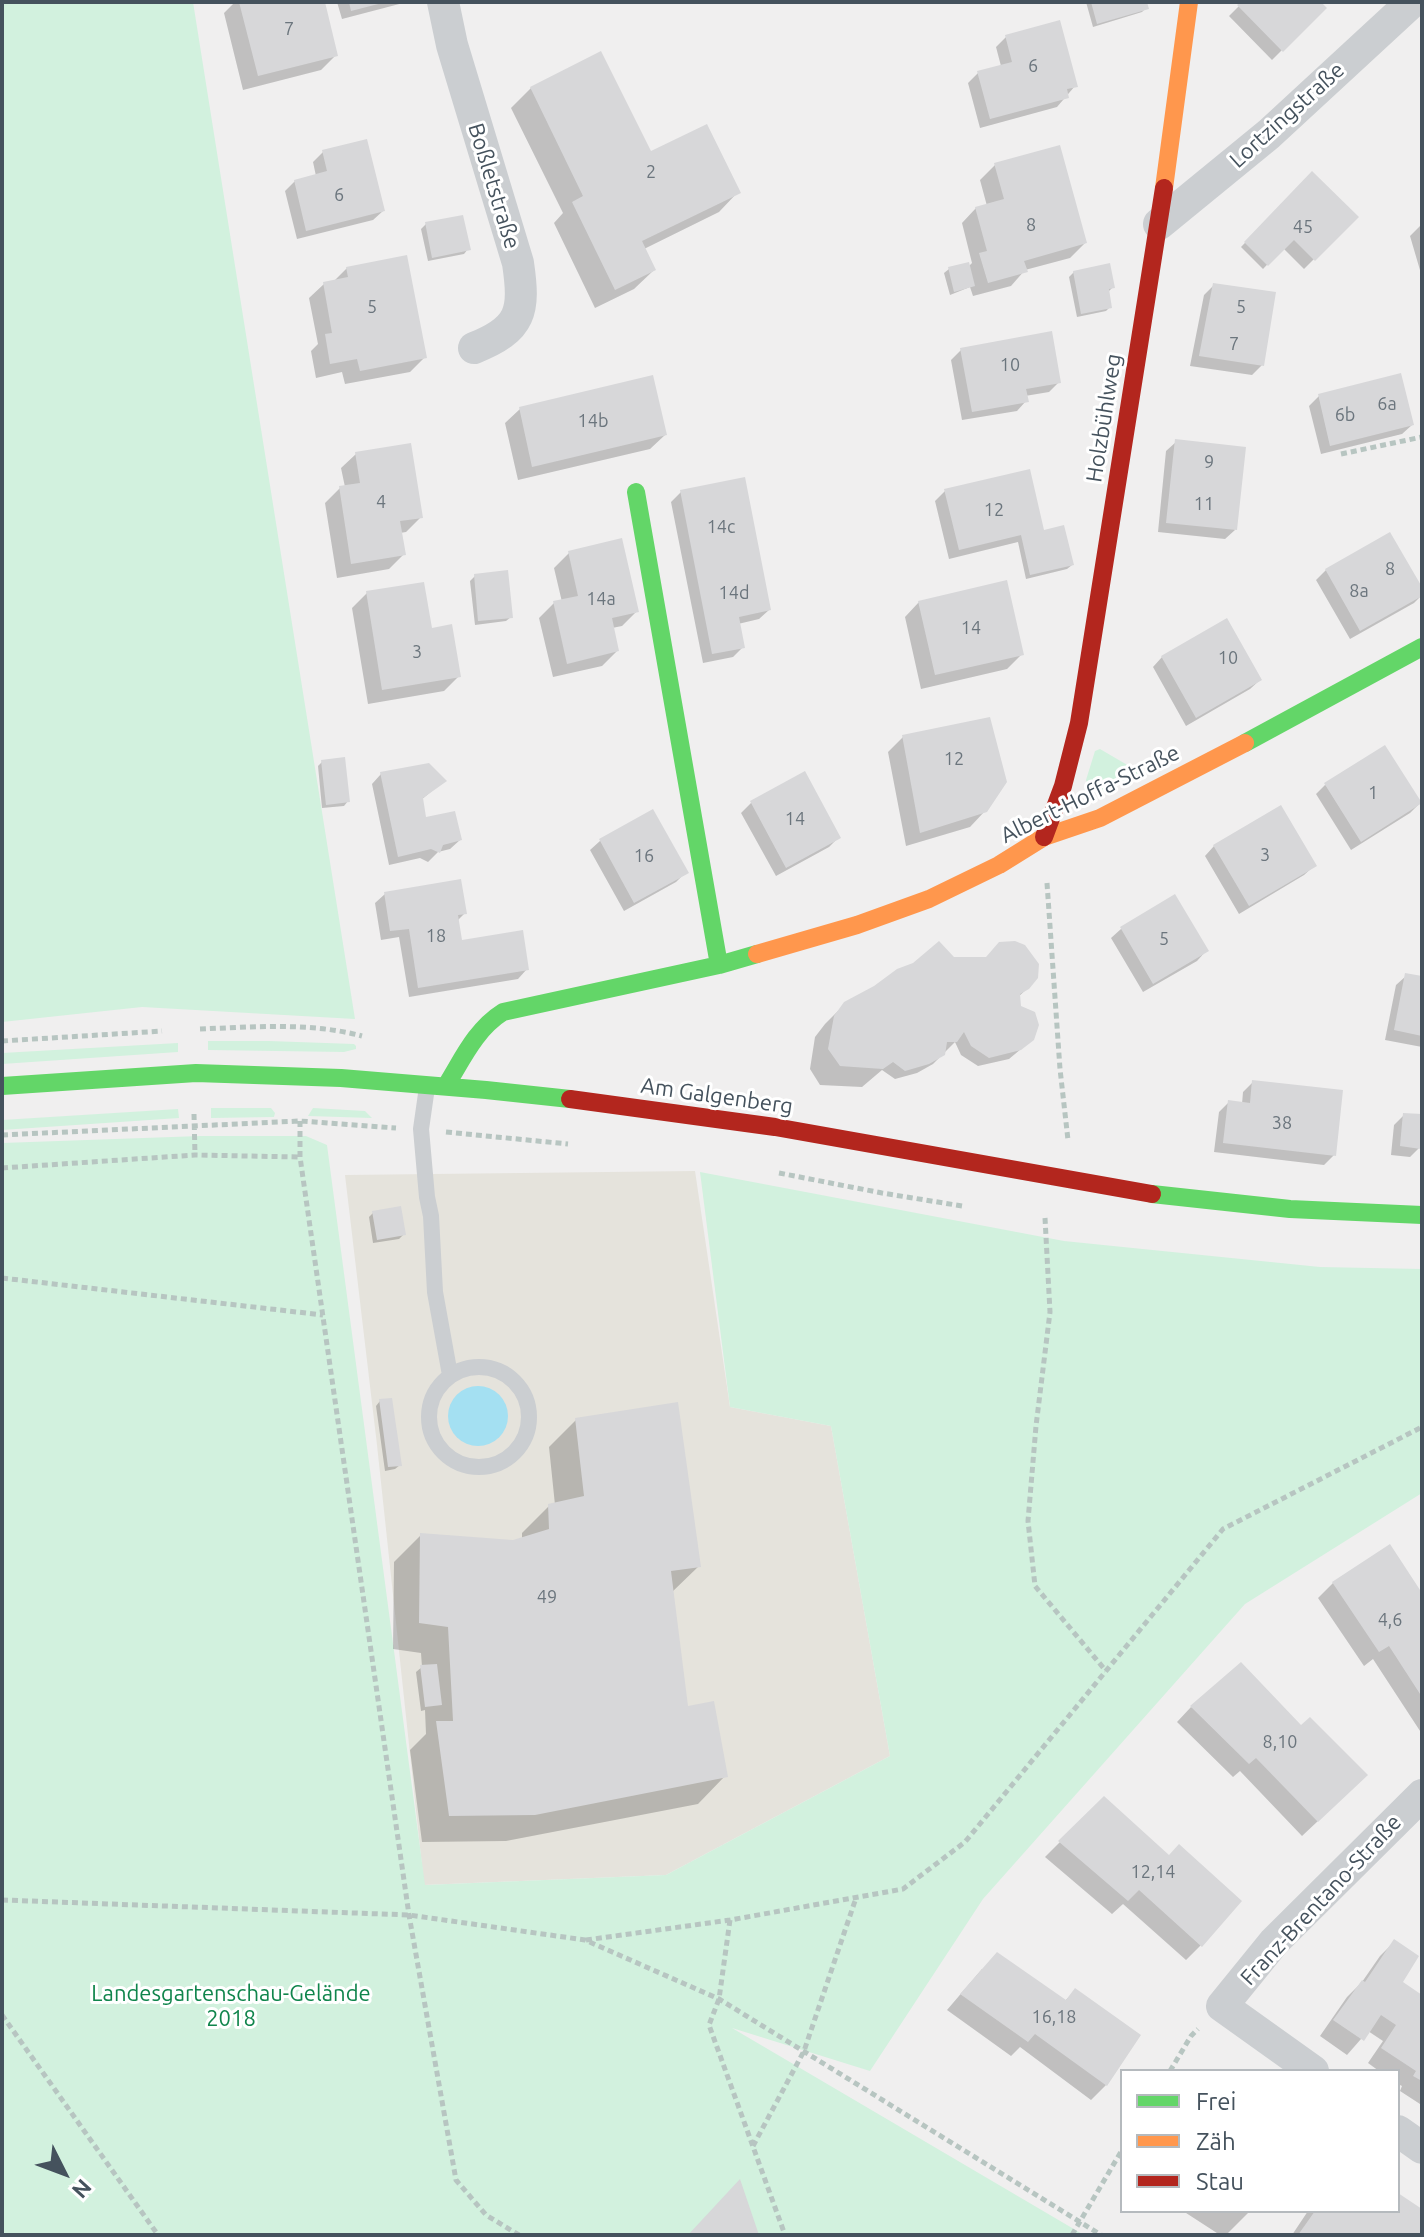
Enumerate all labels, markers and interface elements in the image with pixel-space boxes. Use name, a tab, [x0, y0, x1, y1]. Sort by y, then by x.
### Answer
house number: 7	[284, 18, 294, 40]
house number: 6	[1028, 55, 1038, 77]
street label: Lortzingstraße	[1224, 57, 1350, 173]
street label: Boßletstraße	[462, 120, 526, 252]
house number: 2	[646, 161, 656, 183]
house number: 6	[334, 184, 344, 206]
house number: 8	[1026, 214, 1036, 236]
house number: 45	[1293, 216, 1313, 238]
house number: 5	[367, 296, 377, 318]
house number: 5	[1236, 296, 1246, 318]
house number: 7	[1229, 333, 1239, 355]
street label: Holzbühlweg	[1081, 352, 1127, 484]
house number: 10	[1000, 354, 1020, 376]
house number: 6a	[1377, 393, 1397, 415]
house number: 6b	[1335, 404, 1355, 426]
house number: 14b	[578, 410, 608, 432]
house number: 9	[1204, 451, 1214, 473]
house number: 4	[376, 491, 386, 513]
house number: 11	[1194, 493, 1214, 515]
house number: 12	[984, 499, 1004, 521]
house number: 14c	[707, 516, 735, 538]
house number: 8	[1385, 558, 1395, 580]
house number: 8a	[1349, 580, 1369, 602]
house number: 14d	[719, 582, 749, 604]
house number: 14a	[586, 588, 616, 610]
house number: 14	[961, 617, 981, 639]
house number: 3	[412, 641, 422, 663]
house number: 10	[1218, 647, 1238, 669]
street label: Albert-Hoffa-Straße	[996, 739, 1184, 849]
house number: 12	[944, 748, 964, 770]
house number: 1	[1368, 782, 1378, 804]
house number: 14	[785, 808, 805, 830]
house number: 3	[1260, 844, 1270, 866]
house number: 16	[634, 845, 654, 867]
house number: 18	[426, 925, 446, 947]
house number: 5	[1159, 928, 1169, 950]
street label: Am Galgenberg	[639, 1072, 795, 1120]
house number: 38	[1272, 1112, 1292, 1134]
house number: 49	[537, 1586, 557, 1608]
house number: 4,6	[1378, 1609, 1402, 1631]
house number: 8,10	[1263, 1731, 1297, 1753]
street label: Franz-Brentano-Straße	[1235, 1809, 1407, 1991]
house number: 12,14	[1130, 1861, 1176, 1883]
park label: Landesgartenschau-Gelände 2018	[91, 1981, 371, 2032]
house number: 16,18	[1031, 2006, 1077, 2028]
legend	[1120, 2069, 1400, 2213]
text: Frei	[1196, 2088, 1236, 2115]
text: Zäh	[1196, 2128, 1236, 2155]
north arrow	[24, 2133, 104, 2213]
text: Stau	[1196, 2168, 1244, 2195]
text: N	[67, 2175, 97, 2204]

